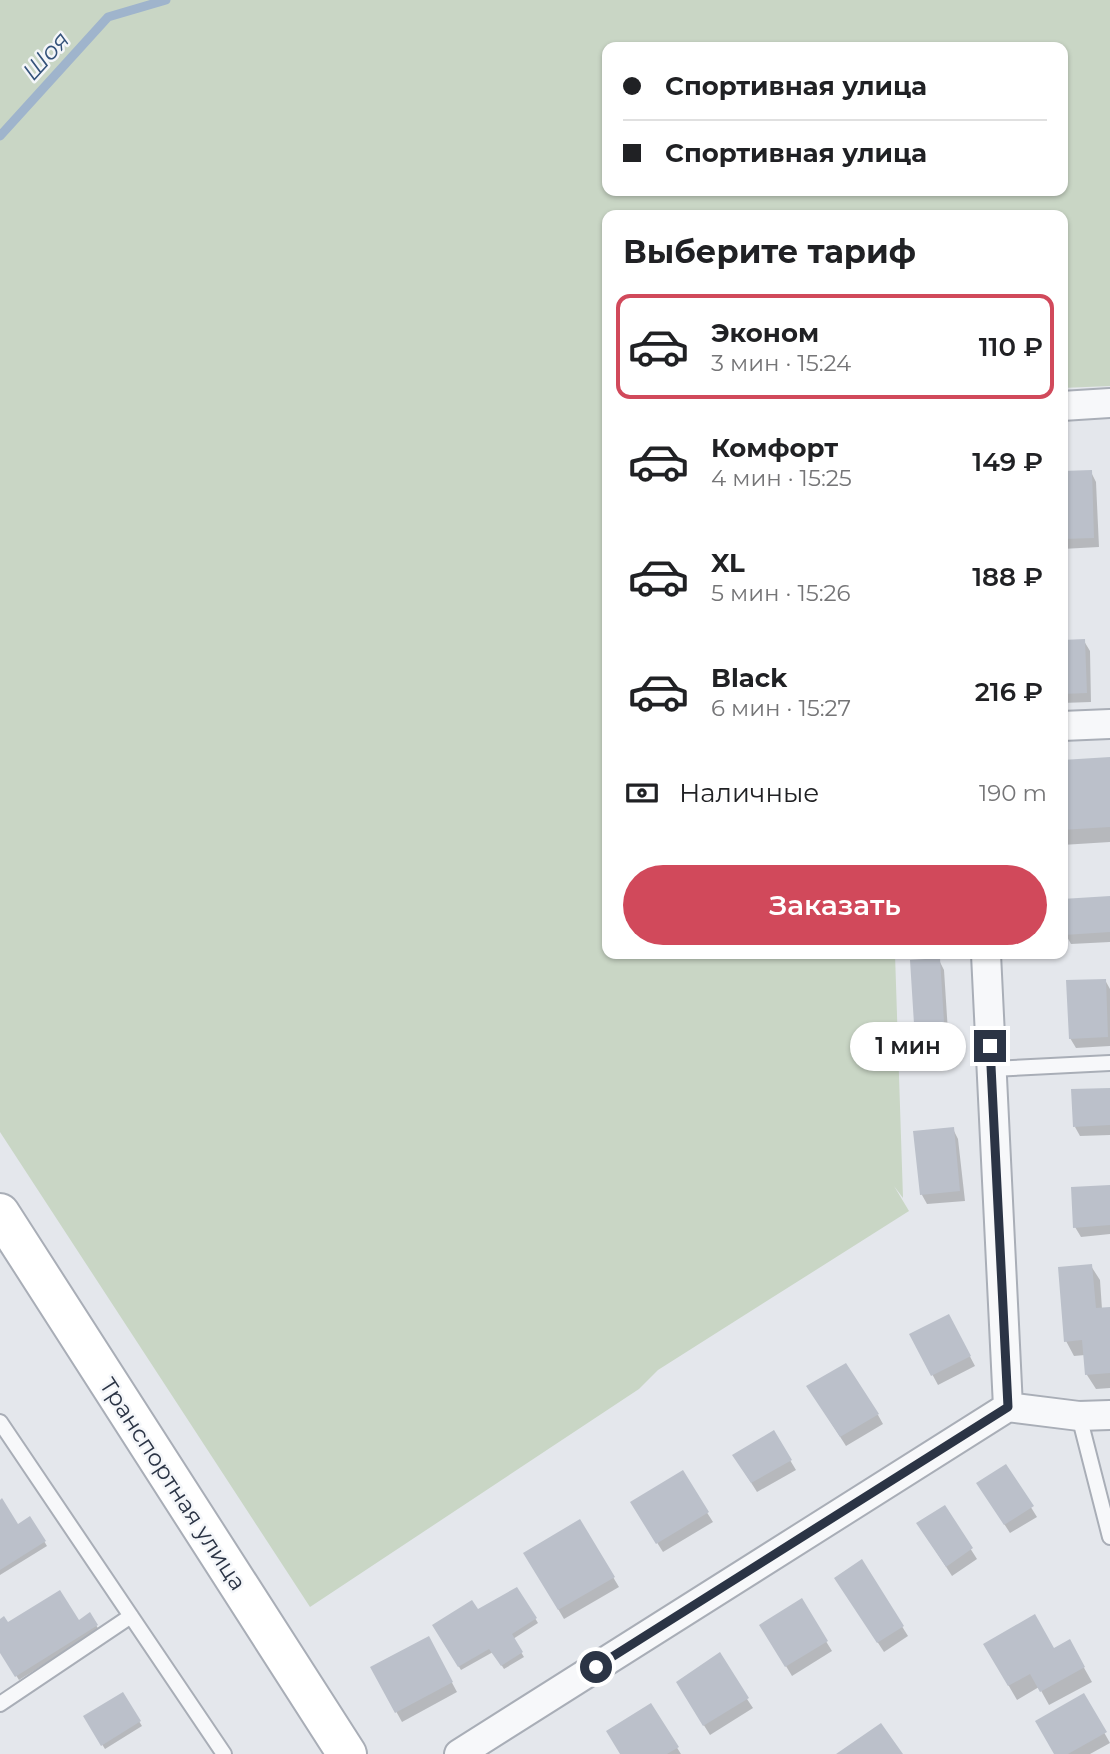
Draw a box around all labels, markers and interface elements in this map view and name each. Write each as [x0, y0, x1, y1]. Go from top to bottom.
water label: Шоя [16, 25, 75, 86]
text: Спортивная улица [665, 70, 927, 102]
text: Спортивная улица [665, 137, 927, 169]
text: Выберите тариф [623, 232, 916, 271]
icon: car [627, 315, 690, 378]
text: Эконом [711, 317, 819, 349]
text: 110 ₽ [979, 331, 1043, 363]
text: 3 мин · 15:24 [711, 349, 851, 377]
icon: car [627, 430, 690, 493]
text: Комфорт [711, 432, 838, 464]
text: 149 ₽ [972, 446, 1043, 478]
text: 4 мин · 15:25 [711, 464, 852, 492]
icon: car [627, 545, 690, 608]
text: XL [711, 547, 745, 579]
text: 188 ₽ [972, 561, 1043, 593]
text: 5 мин · 15:26 [711, 579, 851, 607]
icon: car [627, 660, 690, 723]
text: Black [711, 662, 787, 694]
text: 216 ₽ [975, 676, 1043, 708]
text: 6 мин · 15:27 [711, 694, 851, 722]
icon: cash [623, 774, 661, 812]
text: Наличные [679, 777, 819, 809]
text: 190 m [979, 779, 1047, 807]
button: Заказать [623, 865, 1047, 945]
callout: 1 мин [850, 1021, 965, 1070]
route end [974, 1030, 1006, 1062]
text: 1 мин [875, 1032, 941, 1060]
street label: Транспортная улица [94, 1372, 252, 1596]
route start [580, 1651, 612, 1683]

